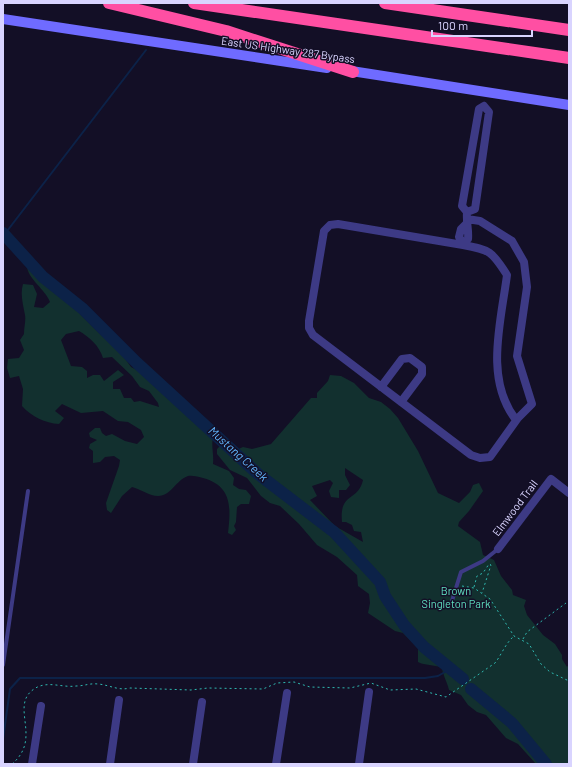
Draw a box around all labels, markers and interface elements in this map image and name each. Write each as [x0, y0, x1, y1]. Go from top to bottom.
scale bar [432, 12, 532, 38]
text: 100 m [438, 18, 468, 32]
street label: East US Highway 287 Bypass [220, 34, 356, 65]
water label: Mustang Creek [206, 423, 271, 484]
street label: Elmwood Trail [489, 477, 540, 538]
park label: Brown Singleton Park [422, 584, 491, 610]

